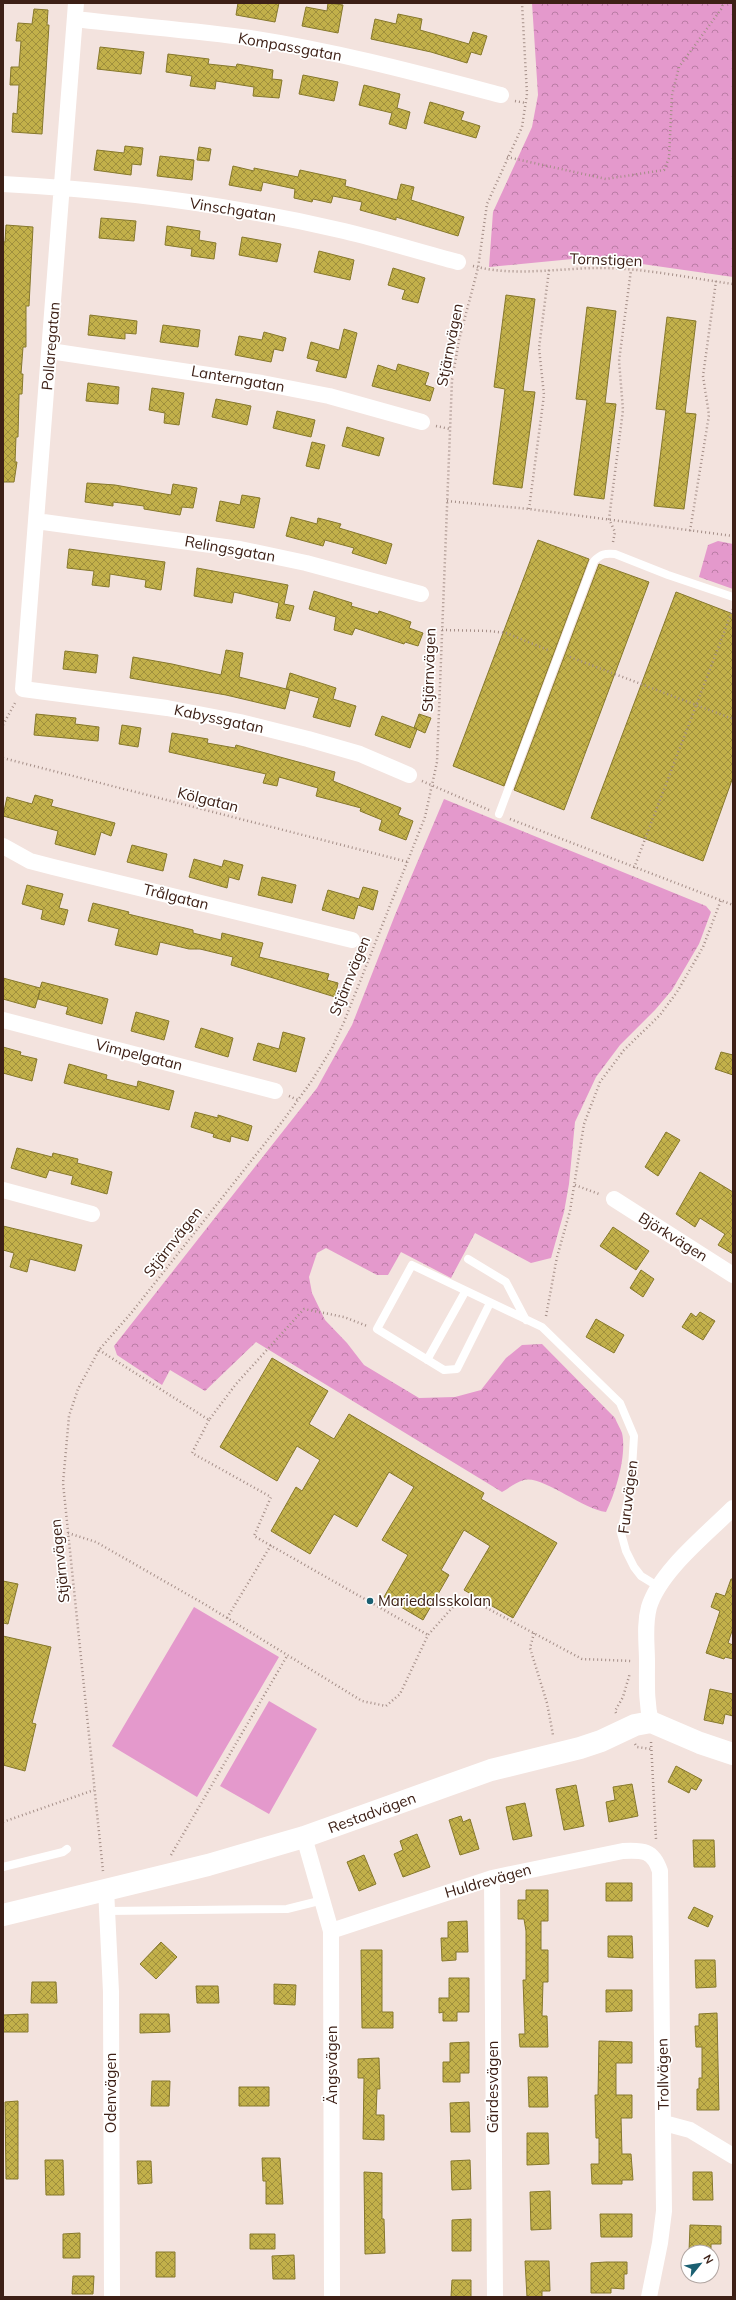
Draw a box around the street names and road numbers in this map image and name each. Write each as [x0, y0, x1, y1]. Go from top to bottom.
street label: Kompassgatan [237, 28, 343, 65]
street label: Vinschgatan [188, 193, 278, 226]
street label: Tornstigen [569, 249, 643, 270]
street label: Pollaregatan [37, 301, 64, 391]
street label: Stjärnvägen [432, 302, 467, 388]
street label: Lanterngatan [190, 361, 286, 396]
street label: Relingsgatan [183, 531, 277, 566]
street label: Stjärnvägen [418, 628, 439, 712]
street label: Kabyssgatan [173, 700, 266, 737]
street label: Kölgatan [175, 783, 241, 816]
street label: Trålgatan [141, 879, 211, 914]
street label: Stjärnvägen [325, 933, 374, 1018]
street label: Vimpelgatan [94, 1035, 185, 1075]
street label: Stjärnvägen [139, 1203, 206, 1281]
street label: Björkvägen [635, 1208, 711, 1265]
street label: Furuvägen [614, 1459, 641, 1535]
street label: Stjärnvägen [46, 1518, 73, 1604]
street label: Restadvägen [325, 1788, 418, 1837]
street label: Huldrevägen [442, 1859, 533, 1902]
street label: Ängsvägen [322, 2025, 341, 2105]
street label: Trollvägen [652, 2038, 673, 2110]
street label: Gärdesvägen [483, 2041, 502, 2133]
street label: Odenvägen [101, 2053, 120, 2133]

